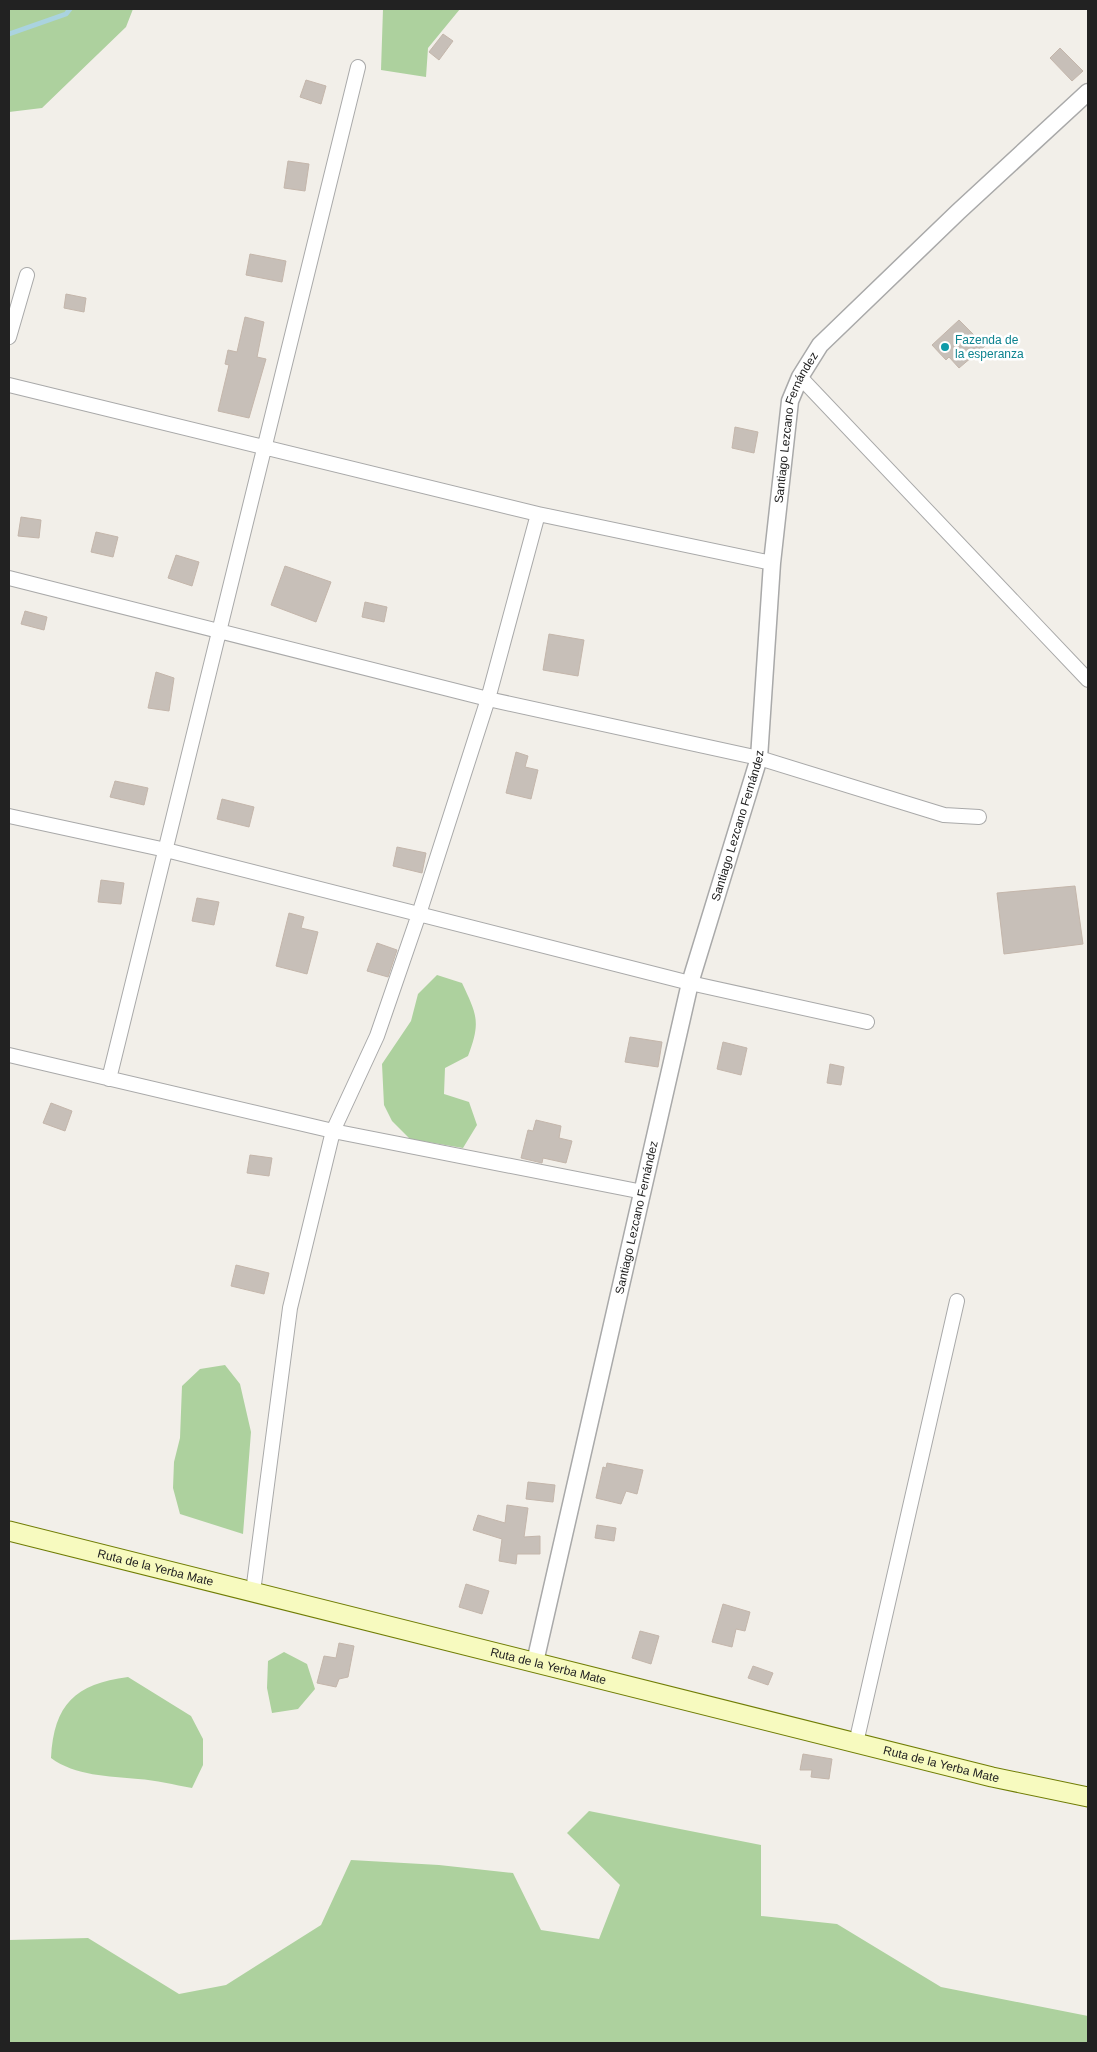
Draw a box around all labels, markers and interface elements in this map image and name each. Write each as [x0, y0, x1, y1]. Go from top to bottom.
place label: Fazenda de la esperanza [955, 333, 1024, 361]
marker: Fazenda de la esperanza [939, 341, 951, 353]
street label: Santiago Lezcano Fernández [772, 349, 821, 504]
street label: Santiago Lezcano Fernández [709, 750, 766, 903]
street label: Santiago Lezcano Fernández [612, 1139, 661, 1296]
street label: Ruta de la Yerba Mate [96, 1546, 215, 1589]
street label: Ruta de la Yerba Mate [489, 1645, 608, 1687]
street label: Ruta de la Yerba Mate [882, 1743, 1001, 1785]

